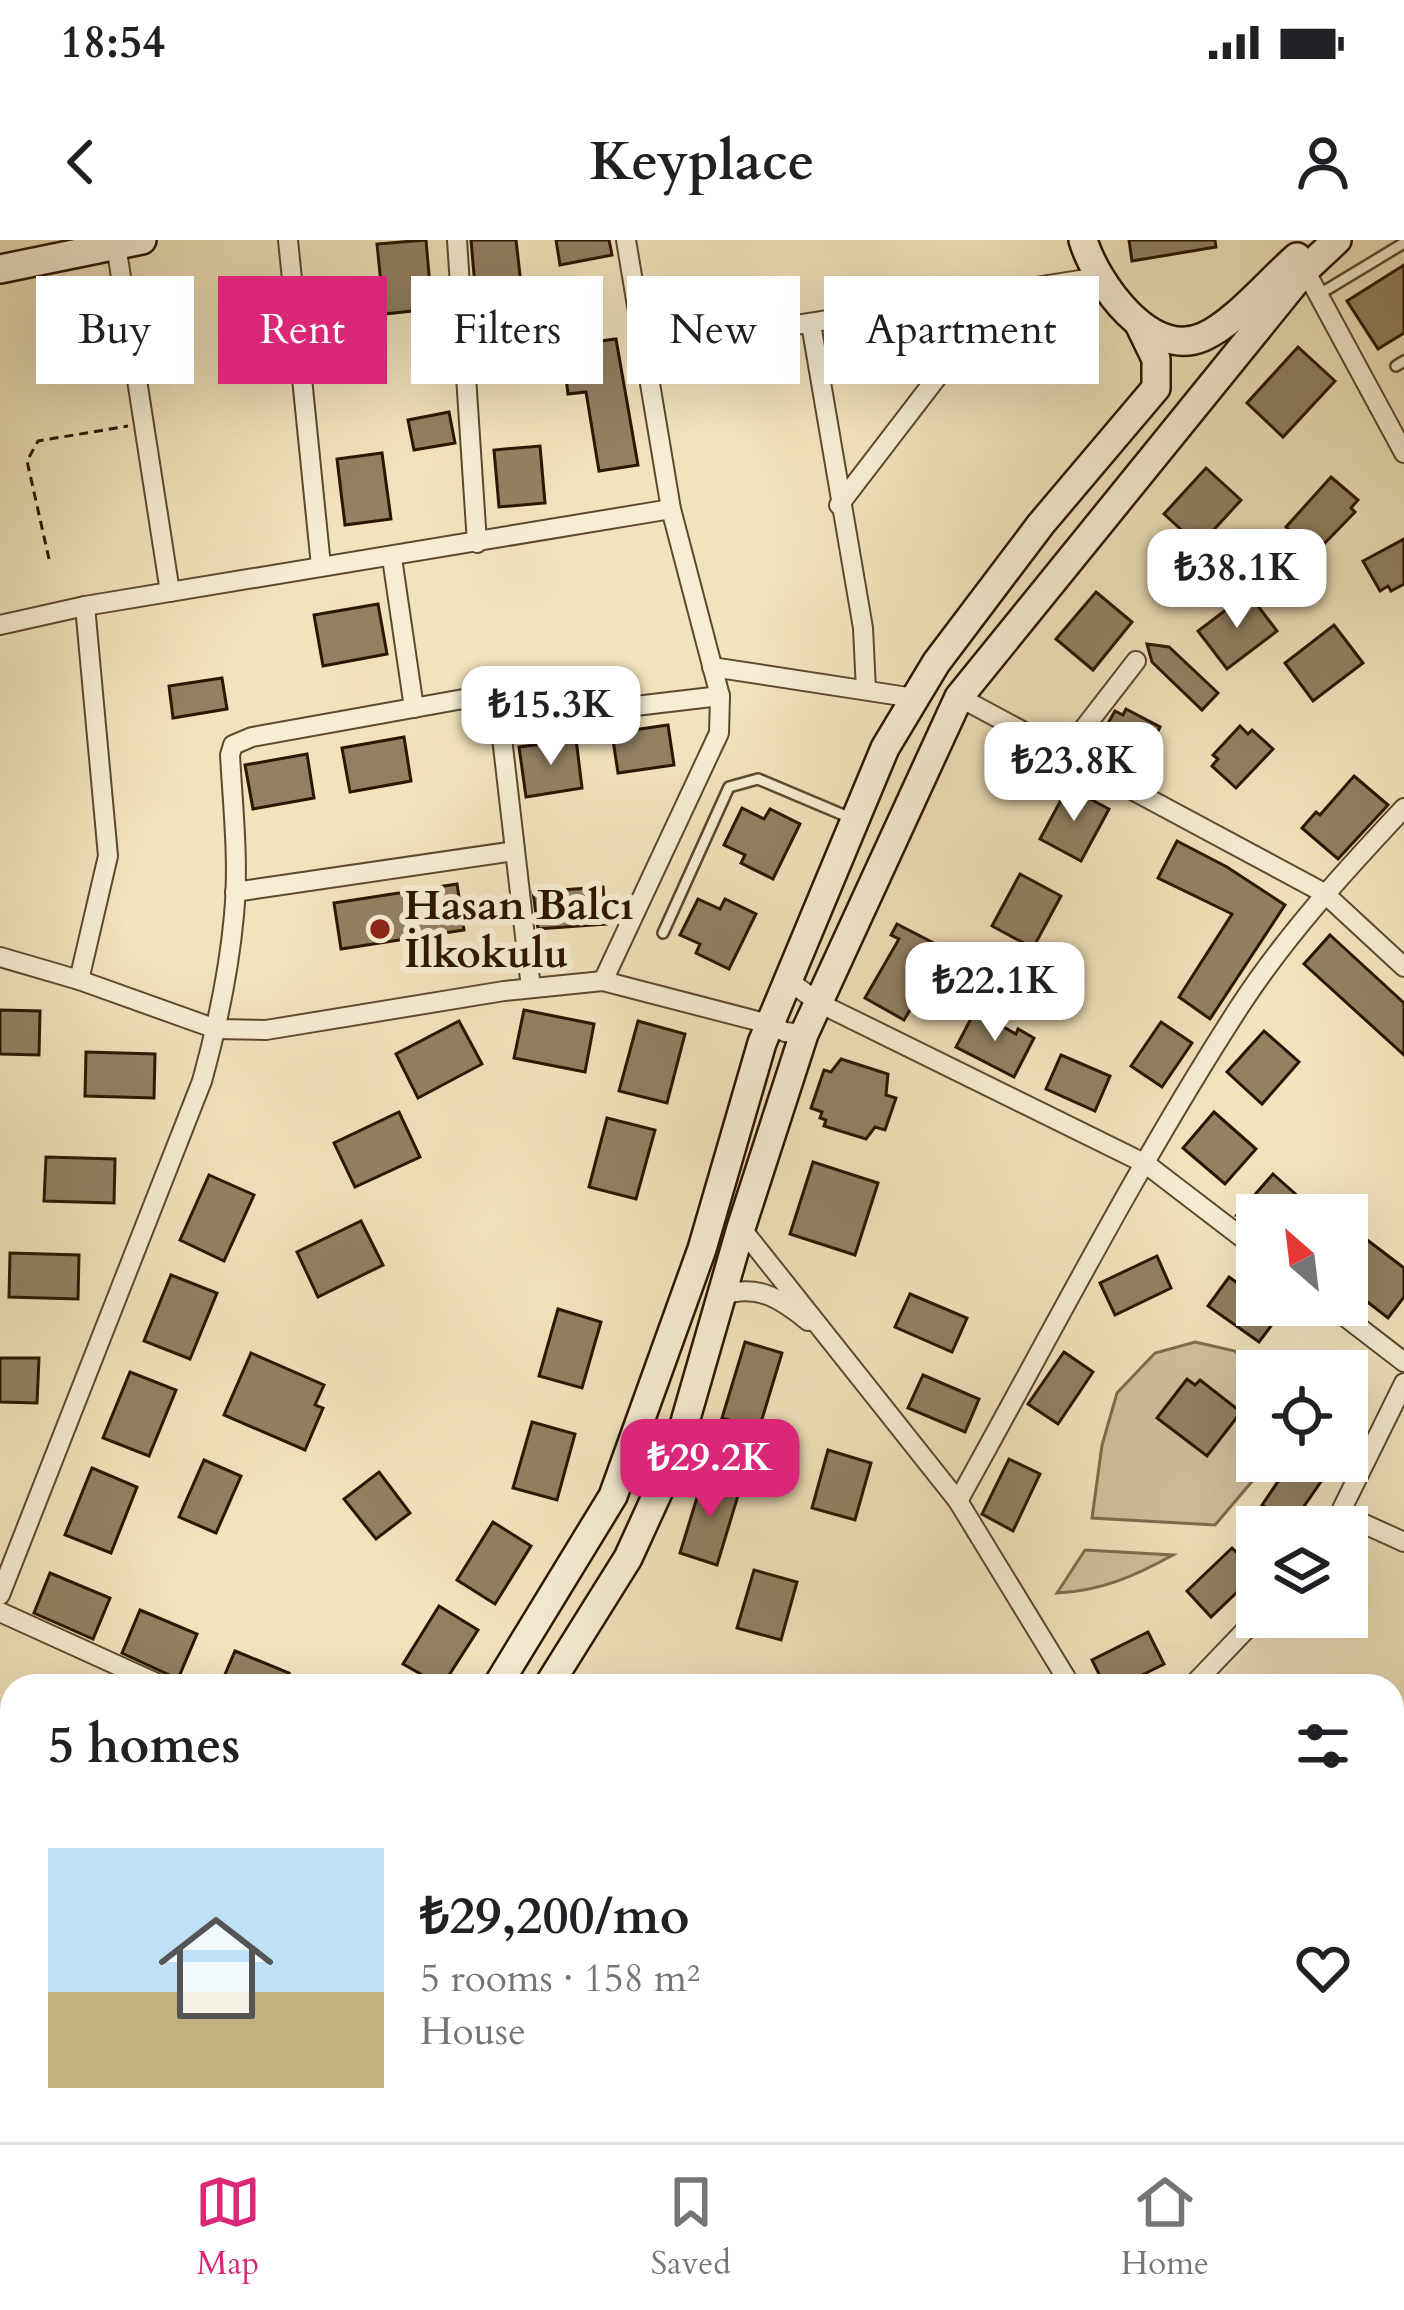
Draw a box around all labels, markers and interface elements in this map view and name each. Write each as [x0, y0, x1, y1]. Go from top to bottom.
text: 18:54 [60, 12, 165, 73]
text: Keyplace [590, 126, 814, 199]
icon: back [48, 129, 114, 195]
icon: person [1290, 129, 1356, 195]
chip: Buy [36, 276, 194, 384]
chip: Rent [218, 276, 387, 384]
chip: Filters [411, 276, 603, 384]
chip: New [627, 276, 800, 384]
chip: Apartment [824, 276, 1099, 384]
pin: ₺38.1K [1139, 529, 1335, 631]
text: ₺38.1K [1174, 541, 1300, 594]
pin: ₺15.3K [453, 666, 649, 768]
text: ₺15.3K [488, 678, 614, 731]
pin: ₺23.8K [976, 722, 1172, 824]
text: ₺23.8K [1011, 734, 1137, 787]
place label: Hasan Balcı İlkokulu [404, 877, 634, 982]
marker: Hasan Balcı İlkokulu [367, 916, 393, 942]
pin: ₺22.1K [897, 942, 1093, 1044]
text: ₺22.1K [932, 954, 1058, 1007]
north arrow [1236, 1194, 1368, 1326]
map controls [1236, 1194, 1368, 1638]
button: locate [1236, 1350, 1368, 1482]
pin: ₺29.2K [612, 1419, 808, 1521]
text: ₺29.2K [647, 1431, 773, 1484]
button: layers [1236, 1506, 1368, 1638]
text: 5 homes [48, 1711, 240, 1781]
icon: filters [1290, 1713, 1356, 1779]
text: ₺29,200/mo [420, 1882, 689, 1952]
icon: home [144, 1896, 288, 2040]
icon: heart [1290, 1935, 1356, 2001]
text: 5 rooms · 158 m² [420, 1952, 700, 2005]
text: House [420, 2005, 526, 2058]
tab: Map [195, 2169, 261, 2286]
tab: Saved [651, 2169, 731, 2286]
tab: Home [1121, 2169, 1209, 2286]

